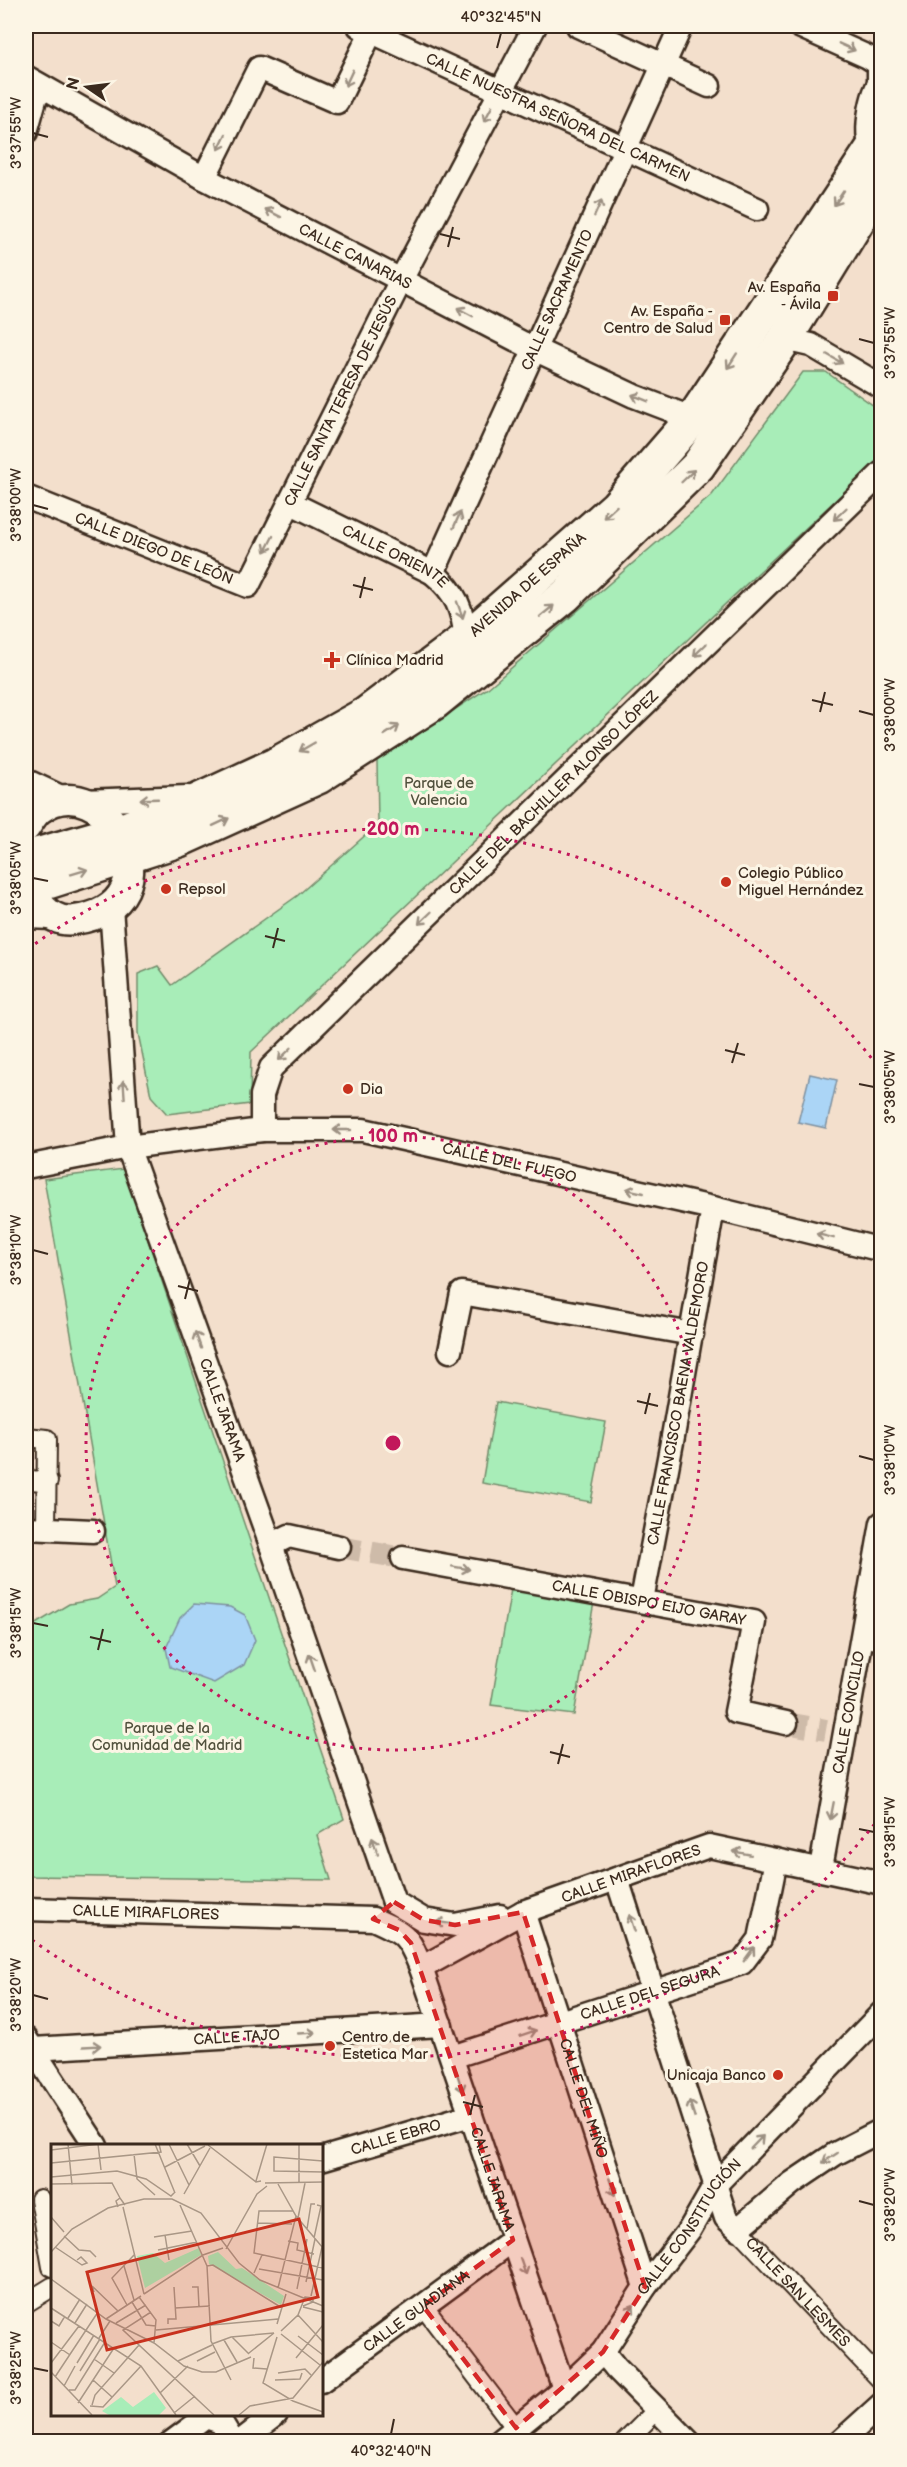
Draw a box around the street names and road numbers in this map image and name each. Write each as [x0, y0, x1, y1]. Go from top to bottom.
street label: CALLE NUESTRA SEÑORA DEL CARMEN [423, 49, 693, 187]
street label: CALLE CANARIAS [295, 220, 415, 294]
street label: CALLE SACRAMENTO [517, 226, 598, 373]
street label: CALLE SANTA TERESA DE JESÚS [280, 293, 402, 510]
street label: CALLE DIEGO DE LEÓN [72, 508, 236, 589]
street label: CALLE ORIENTE [339, 521, 452, 592]
street label: AVENIDA DE ESPAÑA [466, 528, 591, 641]
street label: CALLE DEL BACHILLER ALONSO LÓPEZ [445, 686, 663, 899]
street label: CALLE DEL FUEGO [440, 1139, 578, 1187]
street label: CALLE FRANCISCO BAENA VALDEMORO [644, 1260, 713, 1547]
street label: CALLE JARAMA [195, 1356, 250, 1465]
street label: CALLE OBISPO EIJO GARAY [550, 1576, 748, 1630]
street label: CALLE CONCILIO [829, 1650, 869, 1775]
street label: CALLE MIRAFLORES [559, 1841, 704, 1908]
street label: CALLE MIRAFLORES [72, 1901, 220, 1925]
street label: CALLE DEL SEGURA [578, 1962, 723, 2025]
street label: CALLE TAJO [193, 2025, 280, 2050]
street label: CALLE DEL MIÑO [555, 2036, 612, 2161]
street label: CALLE EBRO [349, 2115, 443, 2160]
street label: CALLE JARAMA [466, 2125, 519, 2235]
street label: CALLE CONSTITUCIÓN [633, 2155, 746, 2299]
street label: CALLE SAN LESMES [741, 2234, 854, 2351]
street label: CALLE GUADIANA [359, 2266, 474, 2357]

